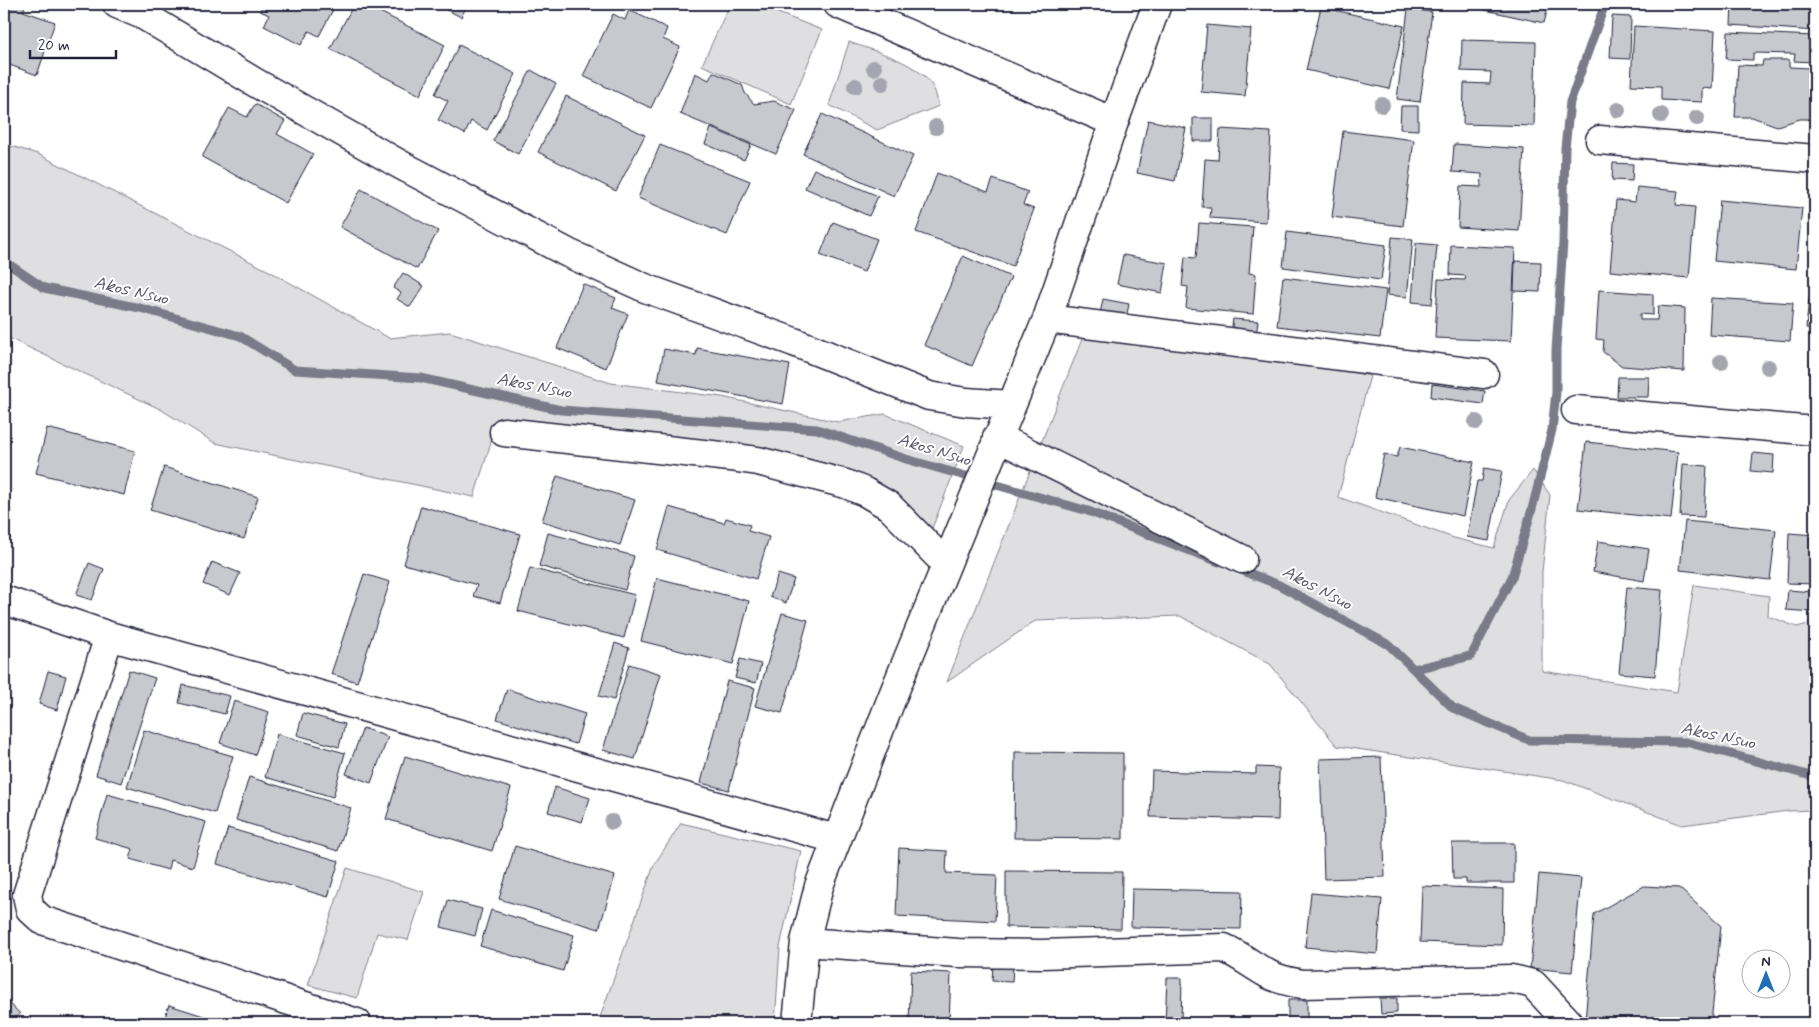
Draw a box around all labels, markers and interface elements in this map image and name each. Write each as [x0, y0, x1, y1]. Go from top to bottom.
scale bar [30, 28, 116, 60]
text: 20 m [38, 36, 70, 56]
water label: Akos Nsuo [91, 271, 171, 311]
water label: Akos Nsuo [495, 367, 574, 405]
water label: Akos Nsuo [894, 427, 974, 473]
water label: Akos Nsuo [1278, 560, 1357, 617]
water label: Akos Nsuo [1679, 716, 1758, 756]
north arrow [1742, 950, 1792, 1000]
text: N [1761, 953, 1771, 971]

